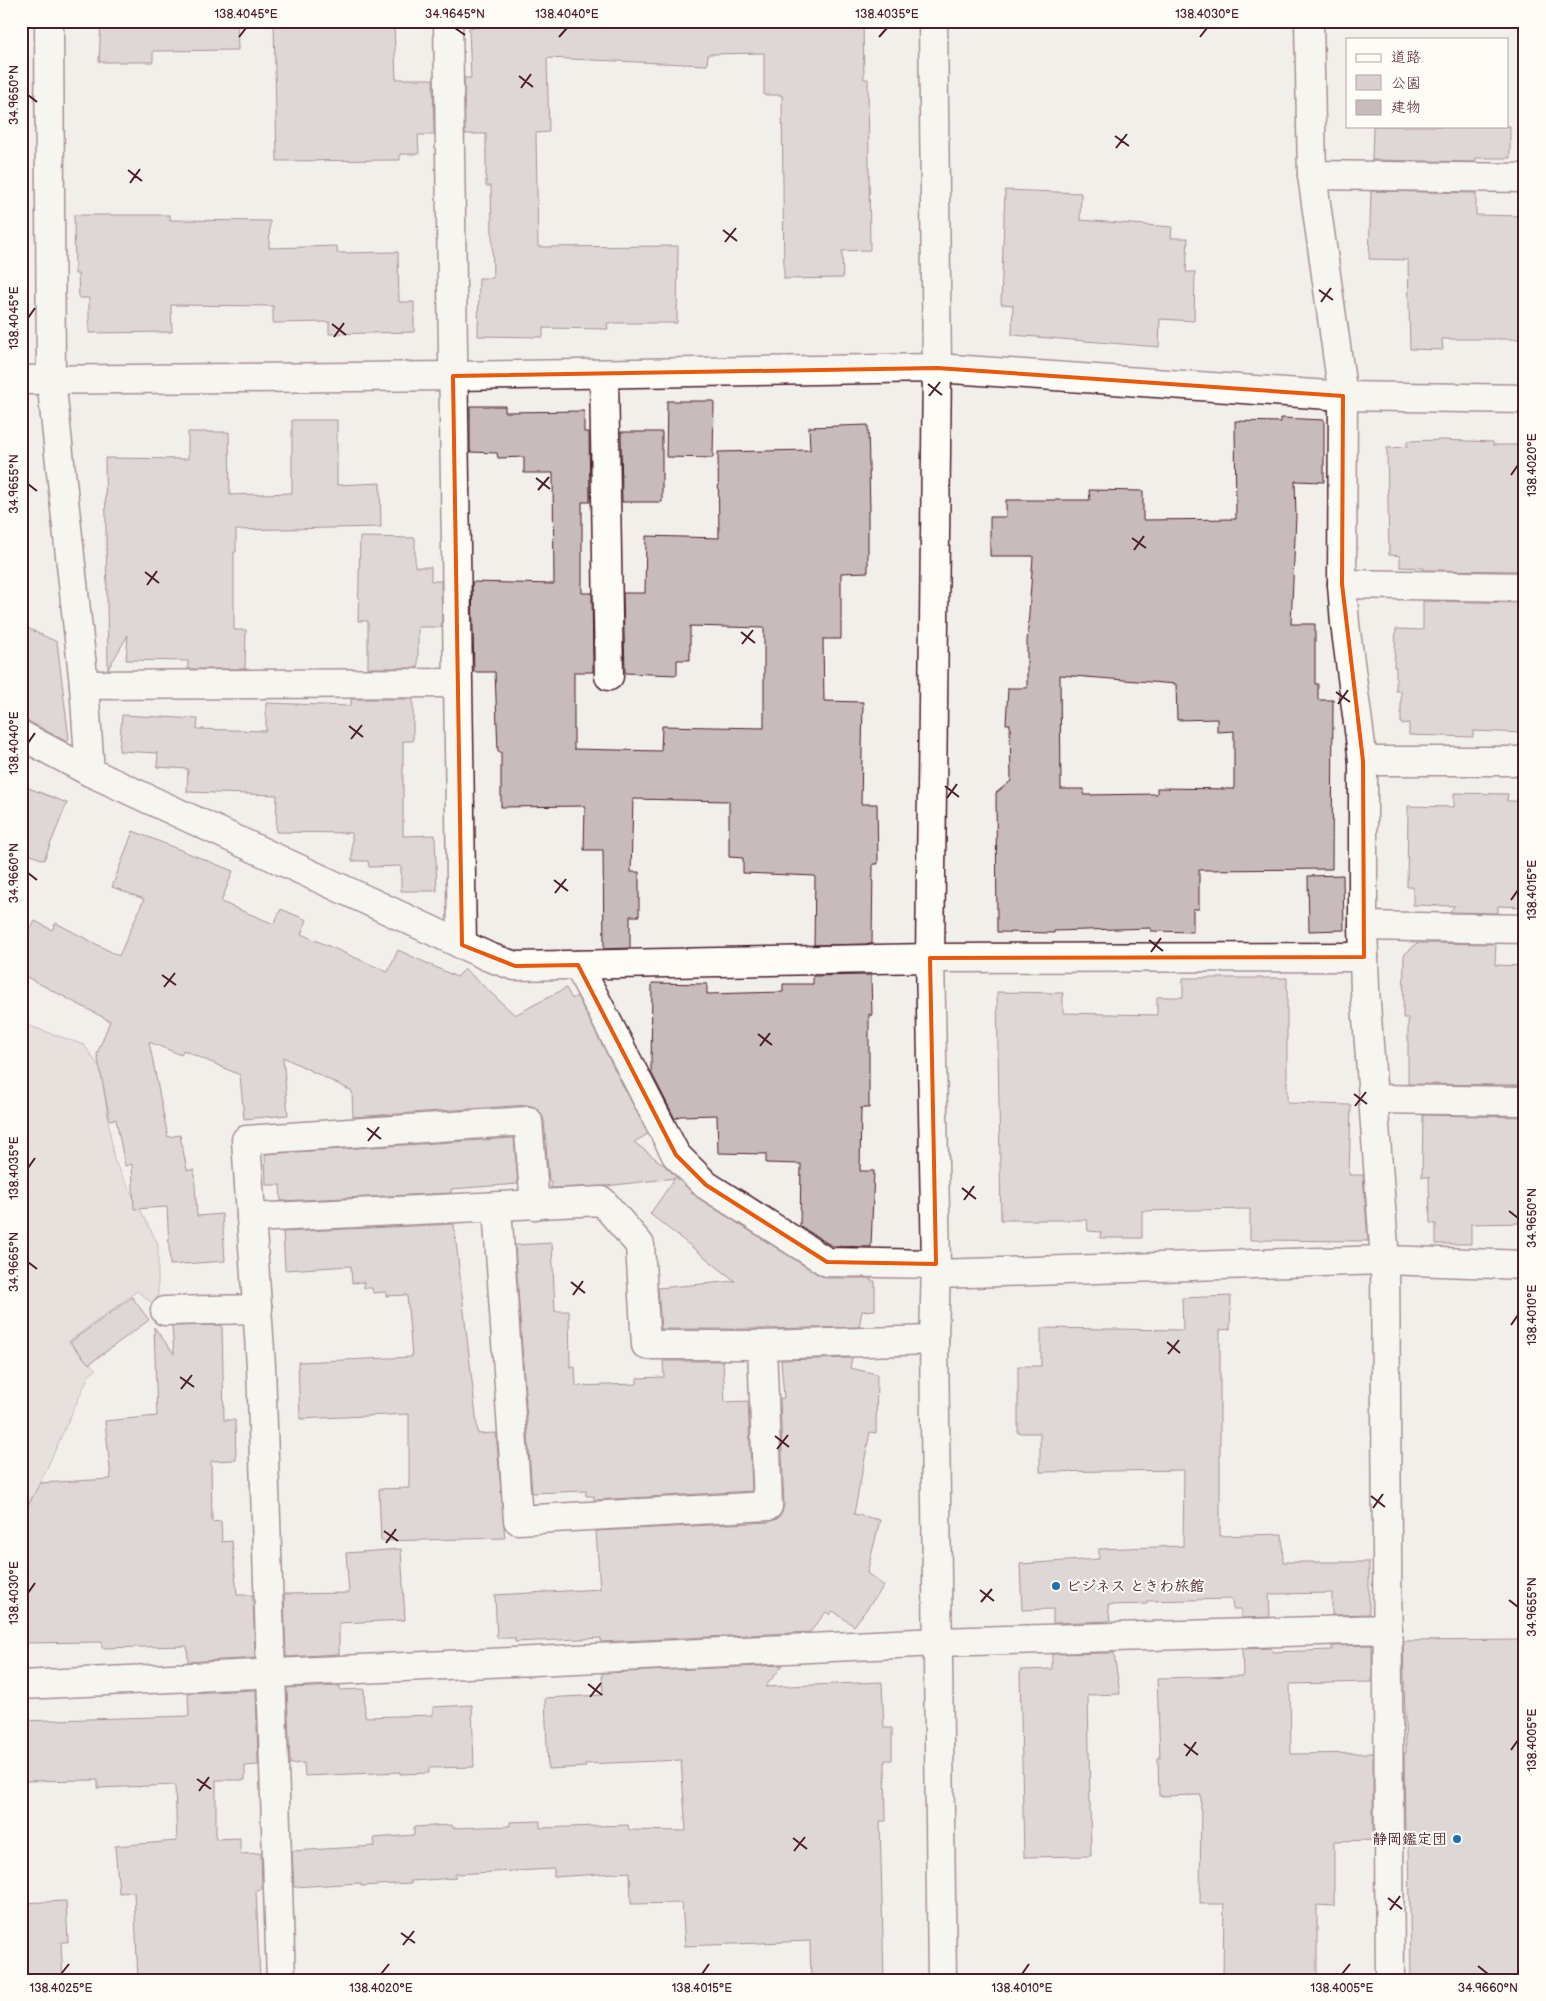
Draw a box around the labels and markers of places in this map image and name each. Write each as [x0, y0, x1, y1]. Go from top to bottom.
place label: ビジネス ときわ旅館 [1066, 1577, 1204, 1596]
marker: ビジネス ときわ旅館 [1050, 1580, 1062, 1592]
place label: 静岡鑑定団 [1372, 1830, 1447, 1849]
marker: 静岡鑑定団 [1451, 1833, 1463, 1845]

